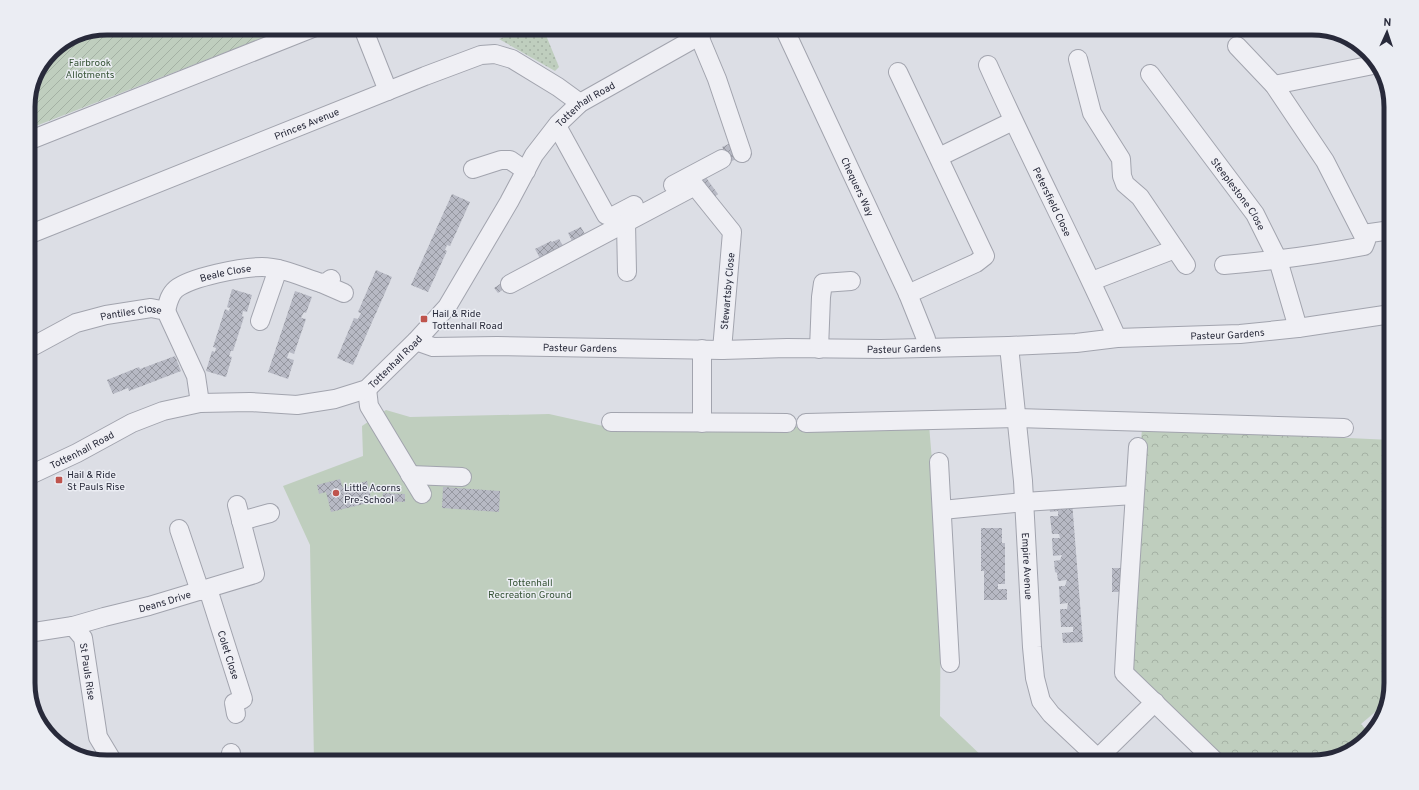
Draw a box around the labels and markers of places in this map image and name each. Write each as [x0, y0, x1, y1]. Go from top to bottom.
place label: Hail & Ride Tottenhall Road [432, 308, 503, 333]
marker: Hail & Ride Tottenhall Road [419, 314, 429, 324]
place label: Hail & Ride St Pauls Rise [67, 469, 125, 494]
marker: Hail & Ride St Pauls Rise [54, 475, 64, 485]
place label: Little Acorns Pre-School [344, 482, 401, 507]
marker: Little Acorns Pre-School [331, 488, 341, 498]

